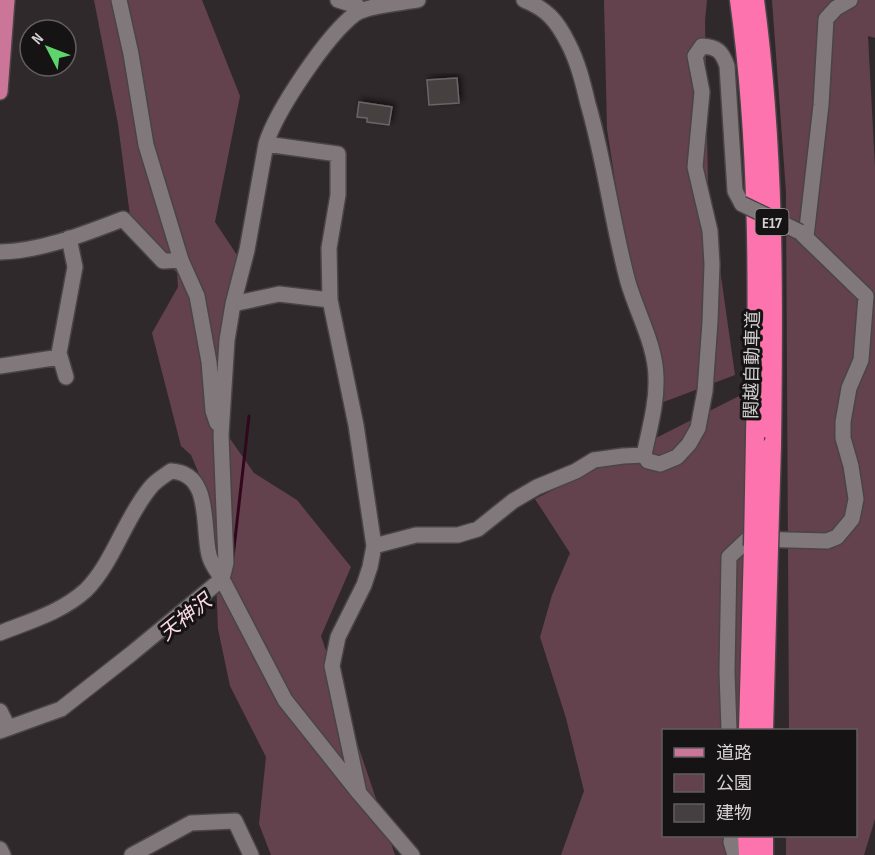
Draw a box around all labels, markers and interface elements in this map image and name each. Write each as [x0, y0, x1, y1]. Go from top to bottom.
north arrow [18, 18, 78, 78]
text: N [28, 29, 48, 48]
road number: E17 [756, 209, 788, 235]
street label: 関越自動車道 [741, 311, 764, 419]
water label: 天神沢 [155, 588, 219, 646]
legend [662, 729, 857, 837]
text: 道路 [716, 743, 752, 764]
text: 公園 [716, 773, 752, 794]
text: 建物 [716, 803, 752, 824]

